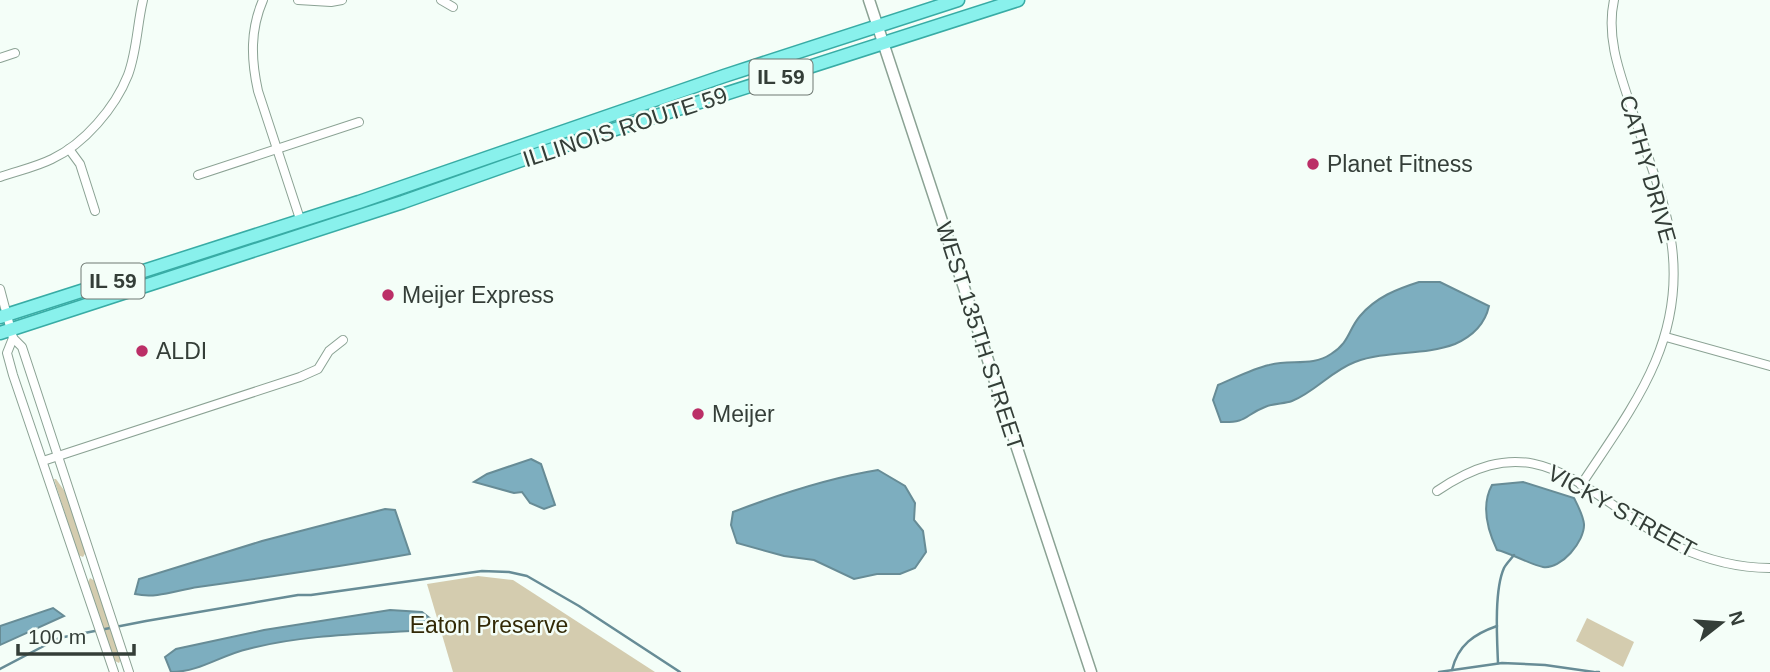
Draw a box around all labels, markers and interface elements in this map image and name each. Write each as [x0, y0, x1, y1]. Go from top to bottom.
road number: IL 59 [750, 60, 812, 94]
street label: ILLINOIS ROUTE 59 [519, 82, 731, 172]
street label: CATHY DRIVE [1614, 92, 1682, 246]
place label: Planet Fitness [1327, 151, 1473, 177]
marker: Planet Fitness [1305, 156, 1321, 172]
street label: WEST 135TH STREET [931, 219, 1029, 453]
road number: IL 59 [82, 264, 144, 298]
place label: Meijer Express [402, 282, 554, 308]
marker: Meijer Express [380, 287, 396, 303]
place label: ALDI [156, 338, 207, 364]
marker: ALDI [134, 343, 150, 359]
place label: Meijer [712, 401, 775, 427]
marker: Meijer [690, 406, 706, 422]
street label: VICKY STREET [1543, 459, 1701, 563]
north arrow [1686, 588, 1756, 658]
text: N [1725, 609, 1749, 628]
scale bar [18, 612, 133, 656]
park label: Eaton Preserve [410, 612, 568, 638]
text: 100 m [28, 625, 86, 648]

